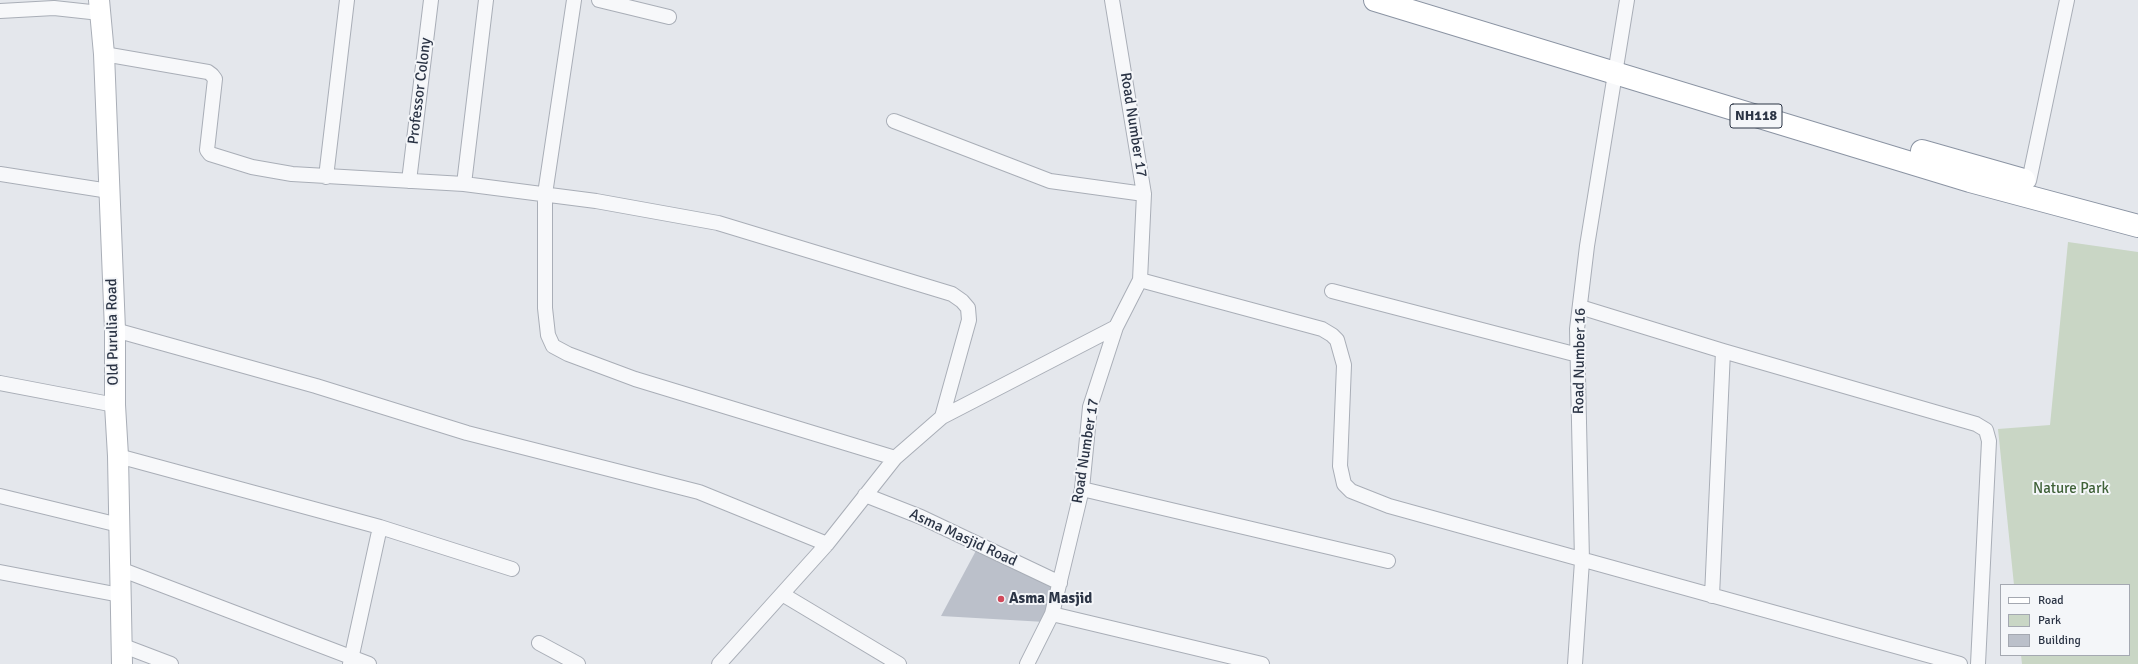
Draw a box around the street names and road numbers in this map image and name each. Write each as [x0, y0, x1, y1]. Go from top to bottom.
street label: Professor Colony [405, 37, 435, 145]
street label: Road Number 17 [1116, 71, 1150, 179]
road number: NH118 [1730, 104, 1782, 128]
street label: Old Purulia Road [103, 278, 123, 386]
street label: Road Number 16 [1570, 308, 1590, 414]
street label: Road Number 17 [1069, 397, 1103, 505]
street label: Asma Masjid Road [906, 505, 1020, 571]

